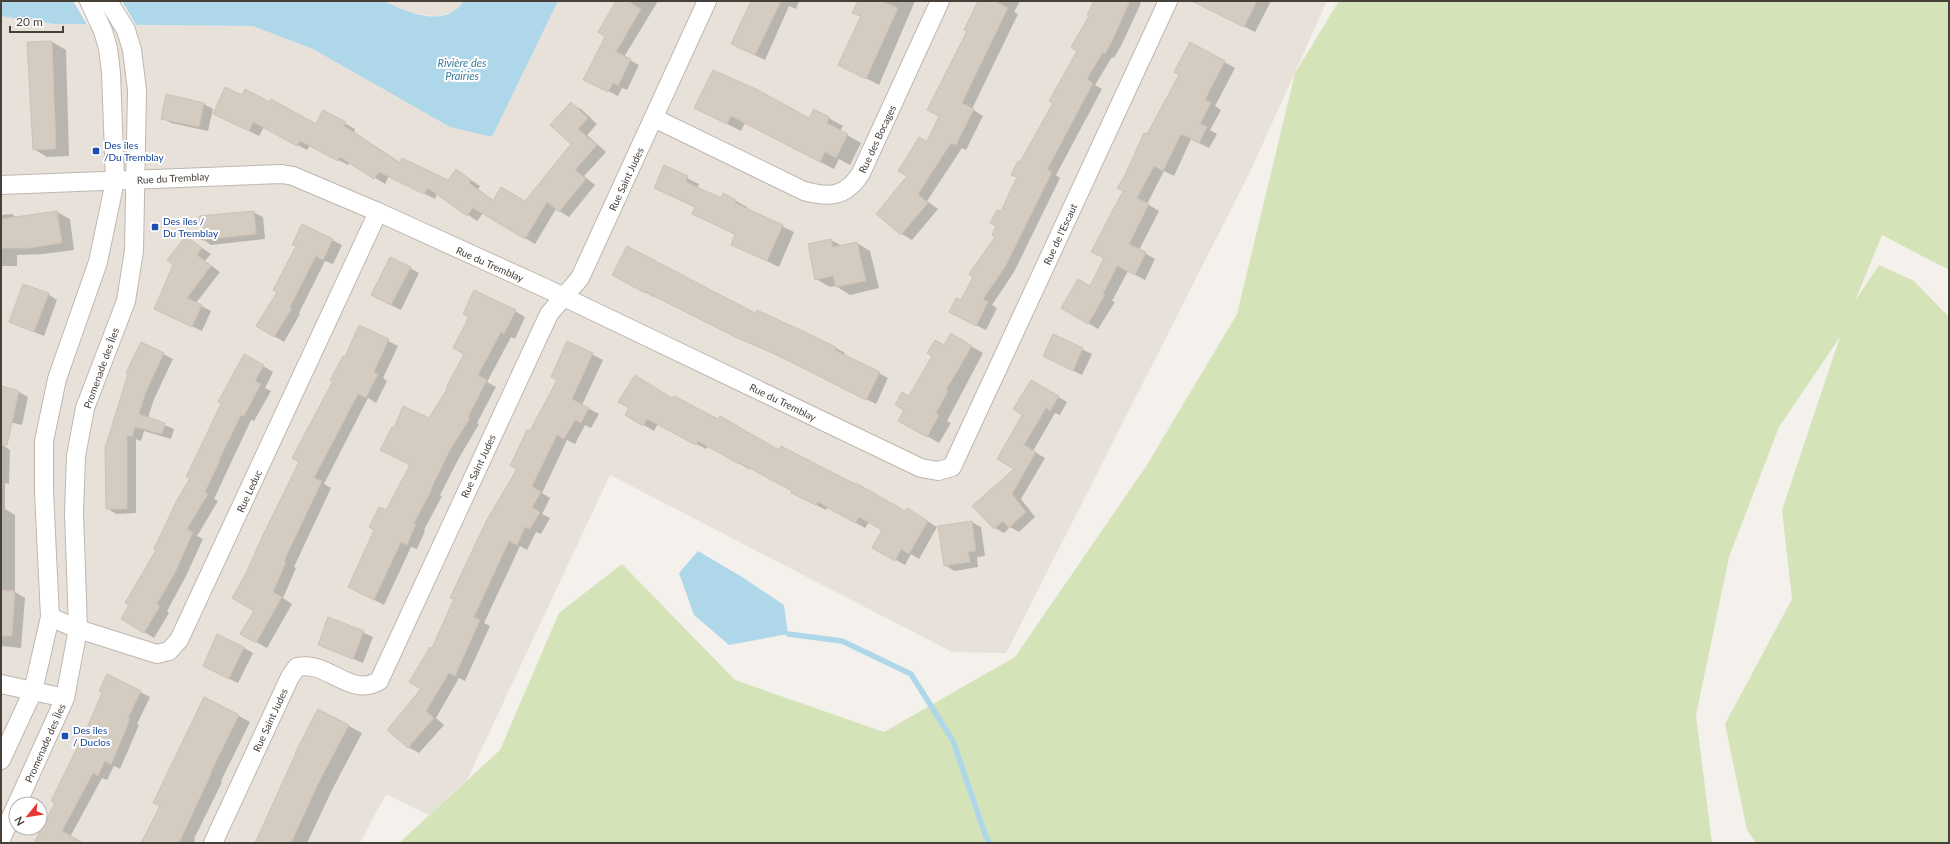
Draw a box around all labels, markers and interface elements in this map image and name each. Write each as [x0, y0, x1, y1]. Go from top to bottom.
scale bar [10, 8, 63, 34]
text: 20 m [16, 14, 43, 29]
water label: Rivière des Prairies [438, 56, 487, 82]
street label: Rue des Bocages [856, 103, 898, 175]
place label: Des îles /Du Tremblay [104, 139, 164, 163]
street label: Rue Saint Judes [606, 145, 646, 213]
marker: Des îles /Du Tremblay [91, 146, 101, 156]
street label: Rue du Tremblay [136, 170, 210, 186]
street label: Rue de l'Escaut [1041, 201, 1080, 267]
place label: Des îles / Du Tremblay [163, 215, 219, 239]
marker: Des îles / Du Tremblay [150, 222, 160, 232]
street label: Rue du Tremblay [454, 244, 526, 285]
street label: Promenade des Îles [81, 326, 121, 410]
street label: Rue du Tremblay [748, 381, 819, 424]
street label: Rue Saint Judes [458, 432, 498, 500]
street label: Rue Leduc [234, 468, 264, 514]
street label: Rue Saint Judes [250, 686, 290, 754]
street label: Promenade des Îles [22, 702, 68, 784]
place label: Des îles / Duclos [73, 724, 110, 748]
marker: Des îles / Duclos [60, 731, 70, 741]
north arrow [8, 796, 48, 836]
text: N [11, 814, 27, 828]

